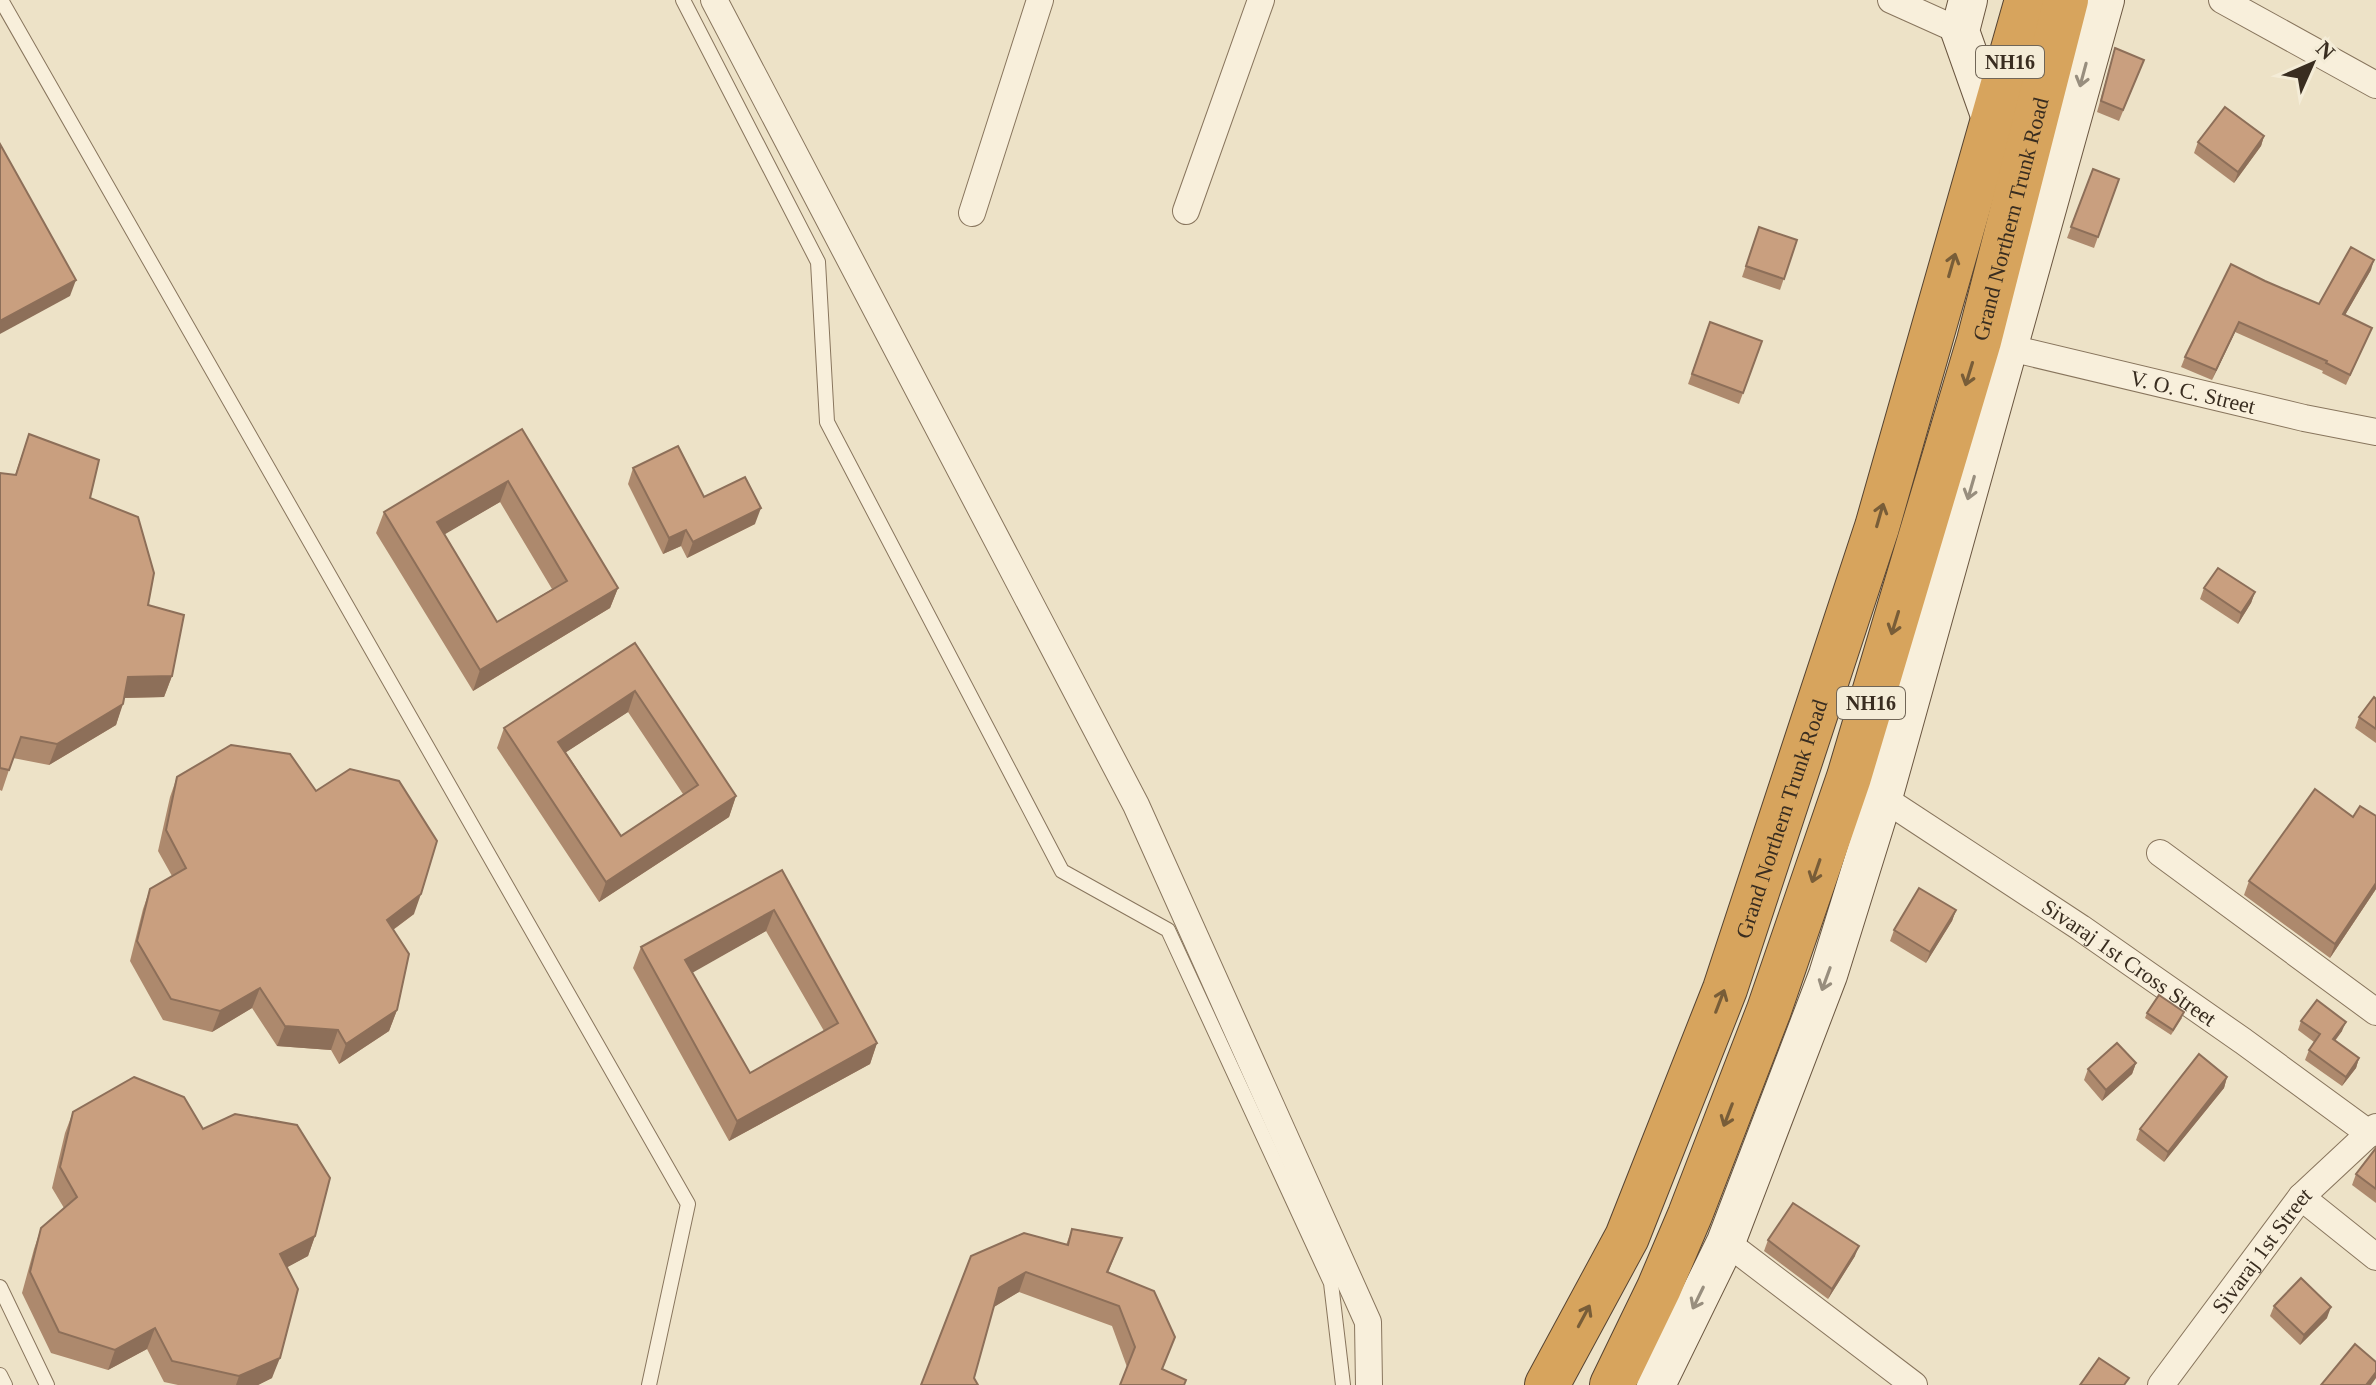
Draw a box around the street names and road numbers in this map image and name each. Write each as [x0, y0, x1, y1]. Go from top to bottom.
road number: NH16 [1976, 46, 2044, 78]
street label: Grand Northern Trunk Road [1967, 95, 2053, 343]
street label: V. O. C. Street [2128, 365, 2258, 419]
road number: NH16 [1837, 687, 1905, 719]
street label: Grand Northern Trunk Road [1730, 696, 1832, 942]
street label: Sivaraj 1st Cross Street [2037, 893, 2221, 1031]
street label: Sivaraj 1st Street [2206, 1182, 2316, 1318]

